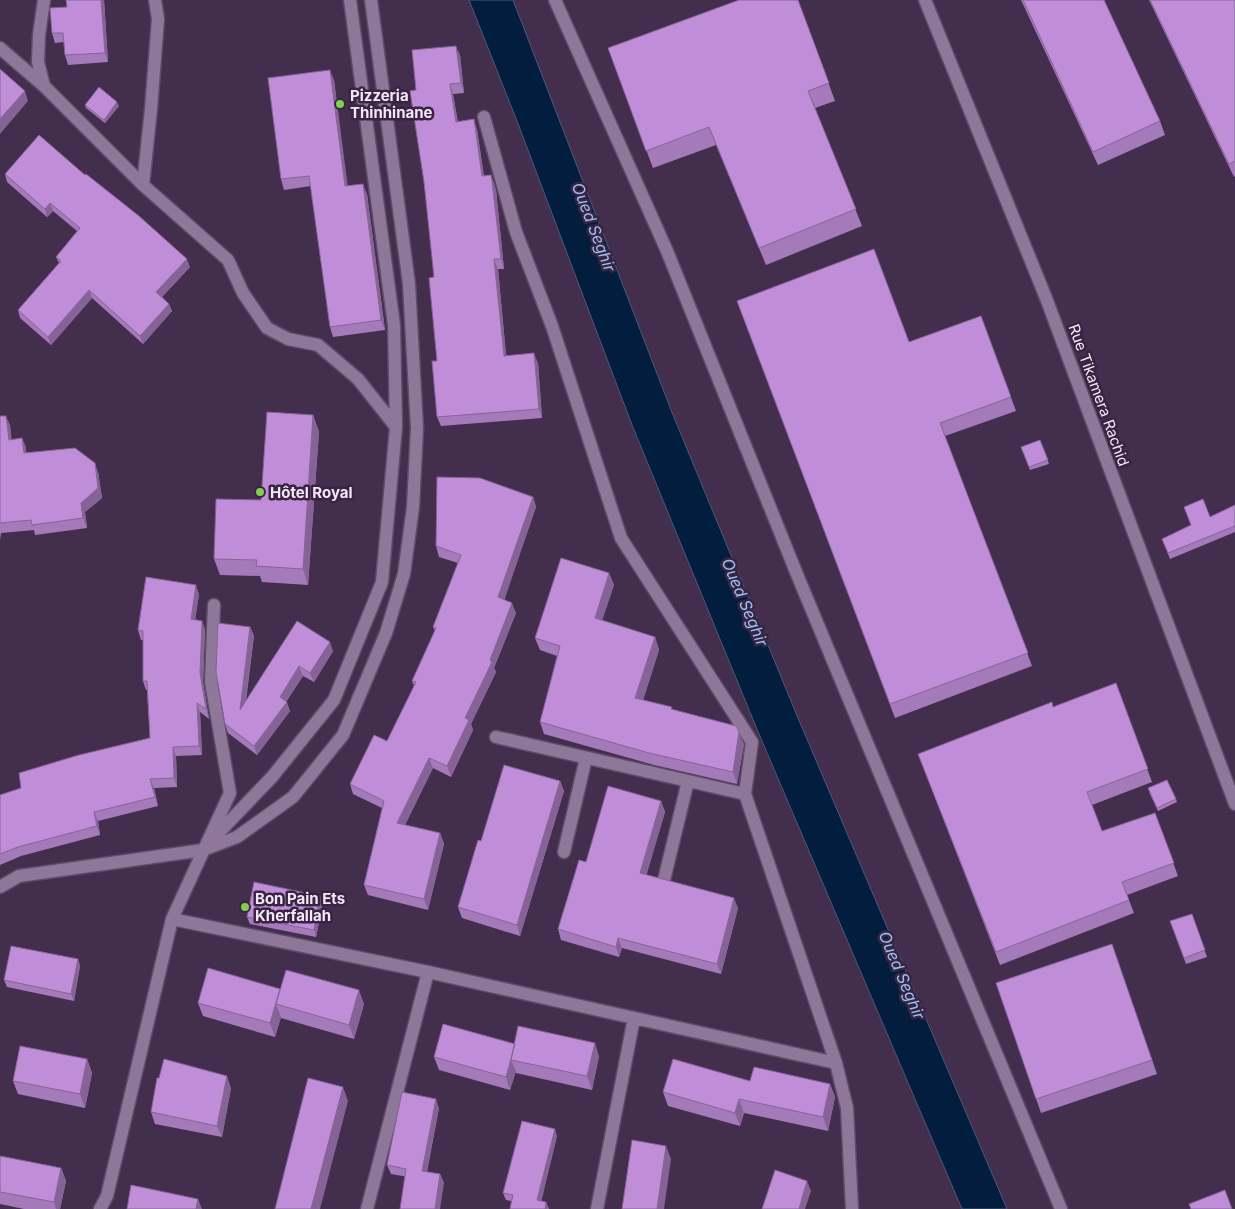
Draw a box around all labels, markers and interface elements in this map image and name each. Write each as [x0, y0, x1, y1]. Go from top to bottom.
place label: Pizzeria Thinhinane [350, 86, 433, 122]
marker: Pizzeria Thinhinane [334, 98, 346, 110]
water label: Oued Seghir [568, 180, 621, 275]
street label: Rue Tikamera Rachid [1064, 321, 1134, 469]
place label: Hôtel Royal [270, 483, 353, 502]
marker: Hôtel Royal [254, 486, 266, 498]
water label: Oued Seghir [717, 555, 773, 650]
place label: Bon Pain Ets Kherfallah [255, 889, 345, 925]
marker: Bon Pain Ets Kherfallah [239, 901, 251, 913]
water label: Oued Seghir [874, 928, 930, 1023]

